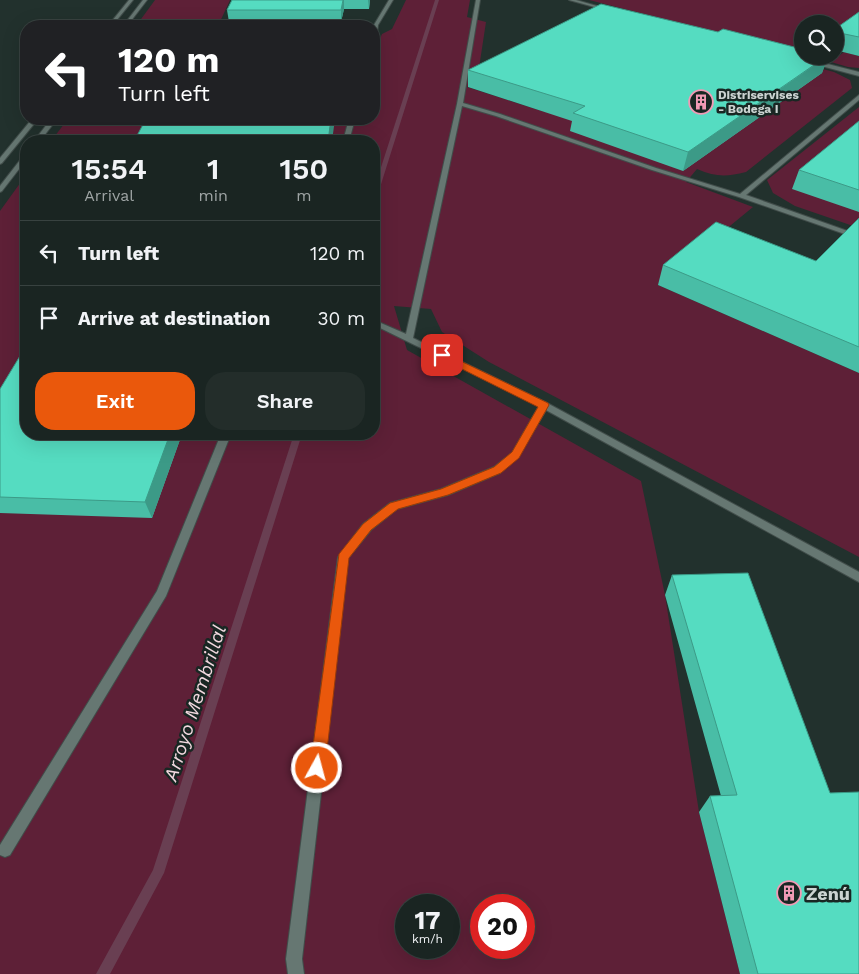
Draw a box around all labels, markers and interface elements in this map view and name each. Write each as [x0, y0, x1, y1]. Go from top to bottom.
map controls [794, 15, 844, 65]
button: search [794, 15, 844, 65]
text: 120 m [118, 39, 219, 81]
icon: left [35, 40, 100, 105]
text: Turn left [118, 81, 210, 106]
place label: Distriservises - Bodega I [718, 88, 799, 116]
building icon: Distriservises - Bodega I [688, 89, 714, 115]
text: 15:54 [72, 151, 147, 186]
text: 1 [207, 151, 219, 186]
text: 150 [279, 151, 328, 186]
text: Arrival [84, 186, 134, 205]
text: min [198, 186, 228, 205]
text: m [296, 186, 312, 205]
icon: left [35, 239, 63, 267]
text: Turn left [78, 242, 159, 265]
text: 120 m [310, 242, 365, 265]
icon: arrive [35, 304, 63, 332]
text: Arrive at destination [78, 307, 270, 330]
text: 30 m [318, 307, 365, 330]
pin [421, 334, 463, 376]
icon: arrive [428, 341, 456, 369]
button: Exit [35, 372, 195, 430]
button: Share [205, 372, 365, 430]
water label: Arroyo Membrillal [159, 622, 231, 785]
position arrow [290, 741, 342, 793]
building icon: Zenú [776, 880, 802, 906]
place label: Zenú [806, 883, 850, 904]
speed limit sign: 20 [470, 894, 535, 959]
text: 17 [415, 906, 440, 935]
text: km/h [412, 932, 443, 946]

